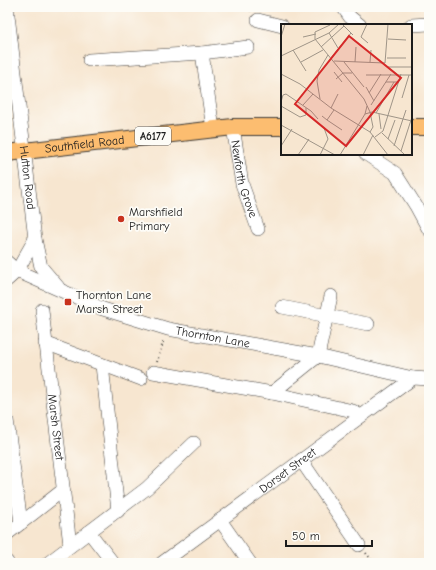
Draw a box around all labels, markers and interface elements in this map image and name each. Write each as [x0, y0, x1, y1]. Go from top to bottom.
inset map [281, 24, 412, 155]
road number: A6177 [135, 127, 171, 145]
street label: Southfield Road [44, 133, 125, 156]
street label: Newforth Grove [228, 139, 260, 219]
street label: Hutton Road [17, 145, 38, 211]
place label: Marshfield Primary [129, 205, 183, 233]
marker: Marshfield Primary [116, 214, 126, 224]
place label: Thornton Lane Marsh Street [76, 288, 151, 316]
marker: Thornton Lane Marsh Street [63, 297, 73, 307]
street label: Thornton Lane [175, 324, 251, 351]
street label: Marsh Street [45, 393, 67, 462]
street label: Dorset Street [256, 445, 319, 496]
scale bar [286, 522, 372, 548]
text: 50 m [292, 529, 320, 543]

